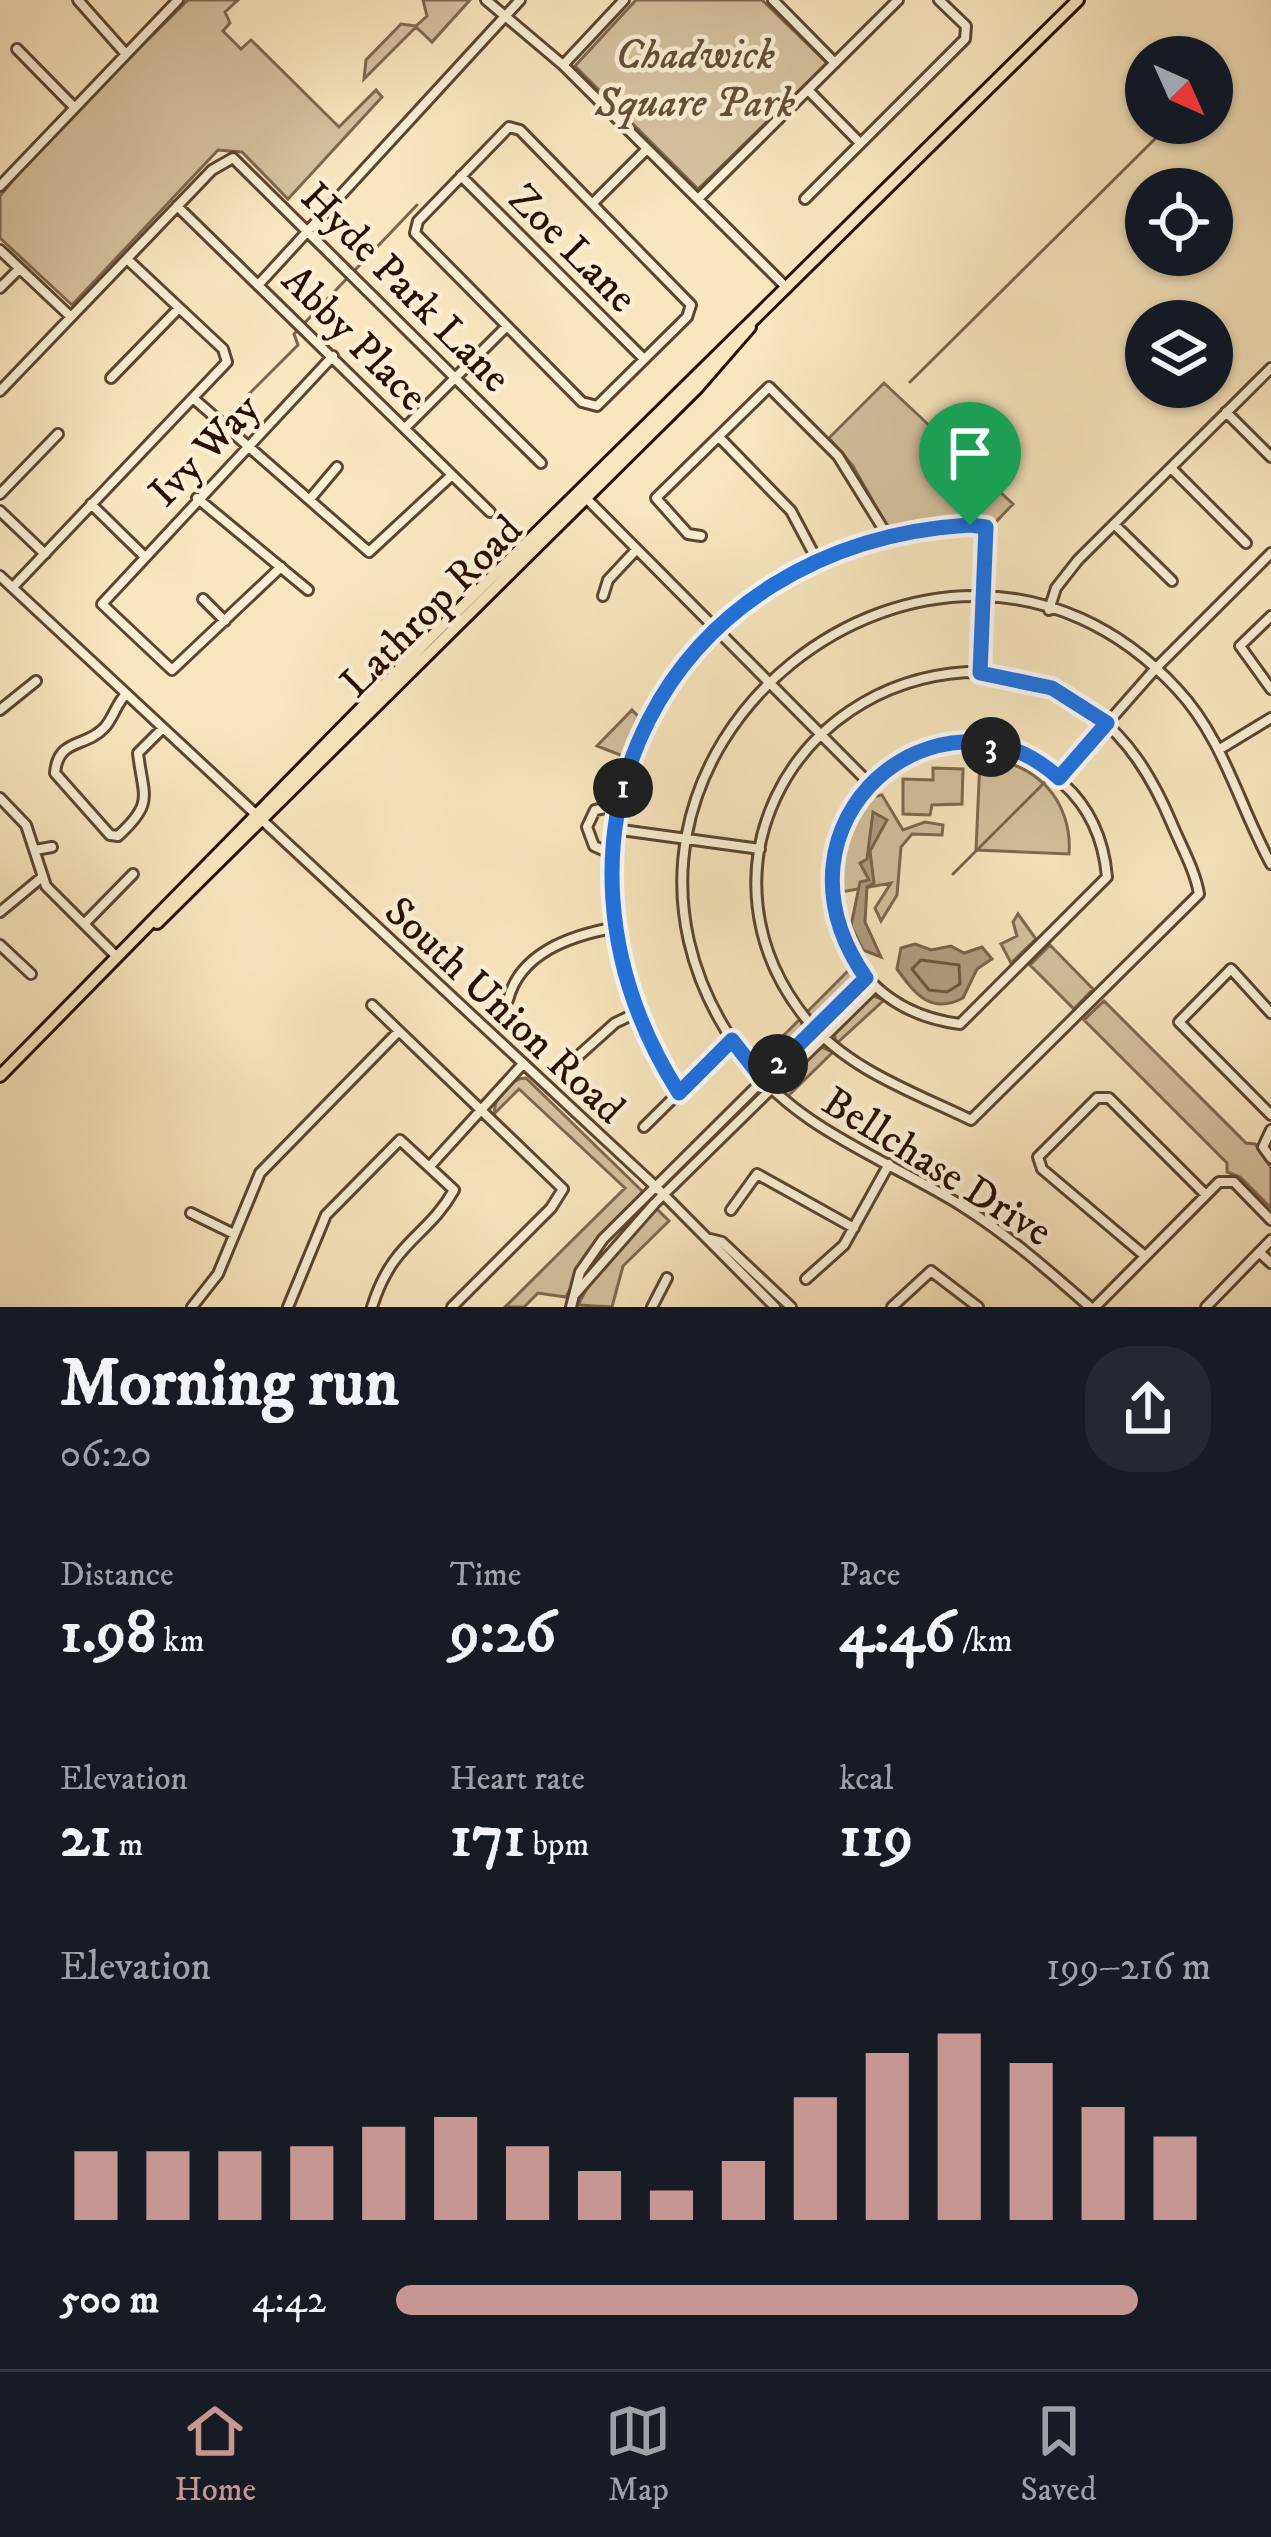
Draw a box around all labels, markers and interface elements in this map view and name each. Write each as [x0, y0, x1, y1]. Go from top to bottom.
park label: Chadwick Square Park [594, 30, 796, 130]
north arrow [1125, 36, 1233, 144]
map controls [1125, 36, 1233, 408]
button: locate [1125, 168, 1233, 276]
street label: Hyde Park Lane [289, 172, 521, 404]
street label: Zoe Lane [497, 174, 647, 324]
street label: Abby Place [270, 255, 438, 423]
button: layers [1125, 300, 1233, 408]
street label: Ivy Way [139, 383, 272, 519]
pin [919, 402, 1021, 525]
icon: arrive [937, 420, 1003, 486]
street label: Lathrop Road [330, 505, 534, 709]
pin: 3 [961, 717, 1021, 777]
text: 3 [985, 726, 997, 767]
pin: 1 [593, 758, 653, 818]
text: 1 [617, 767, 629, 808]
street label: South Union Road [373, 887, 635, 1136]
pin: 2 [748, 1034, 808, 1094]
text: 2 [770, 1043, 786, 1084]
street label: Bellchase Drive [812, 1076, 1061, 1259]
text: Morning run [60, 1344, 399, 1426]
button: share [1085, 1346, 1211, 1472]
text: 06:20 [60, 1430, 152, 1479]
text: Distance [60, 1555, 174, 1596]
text: Time [450, 1555, 521, 1596]
text: Pace [839, 1555, 900, 1596]
text: 1.98 [60, 1596, 156, 1671]
text: 9:26 [450, 1596, 556, 1671]
text: 4:46 [839, 1596, 955, 1671]
text: km [156, 1621, 204, 1662]
text: /km [955, 1621, 1013, 1662]
text: Elevation [60, 1759, 188, 1800]
text: Heart rate [450, 1759, 585, 1800]
text: kcal [839, 1759, 894, 1800]
text: 21 [60, 1800, 112, 1875]
text: 171 [450, 1800, 525, 1875]
text: 119 [839, 1800, 913, 1875]
text: m [112, 1825, 143, 1866]
text: bpm [525, 1825, 589, 1866]
text: Elevation [60, 1943, 211, 1992]
text: 199–216 m [1046, 1943, 1211, 1992]
text: 500 m [60, 2276, 159, 2325]
text: 4:42 [252, 2276, 326, 2325]
tab: Home [175, 2398, 256, 2511]
tab: Map [605, 2398, 671, 2511]
tab: Saved [1021, 2398, 1096, 2511]

